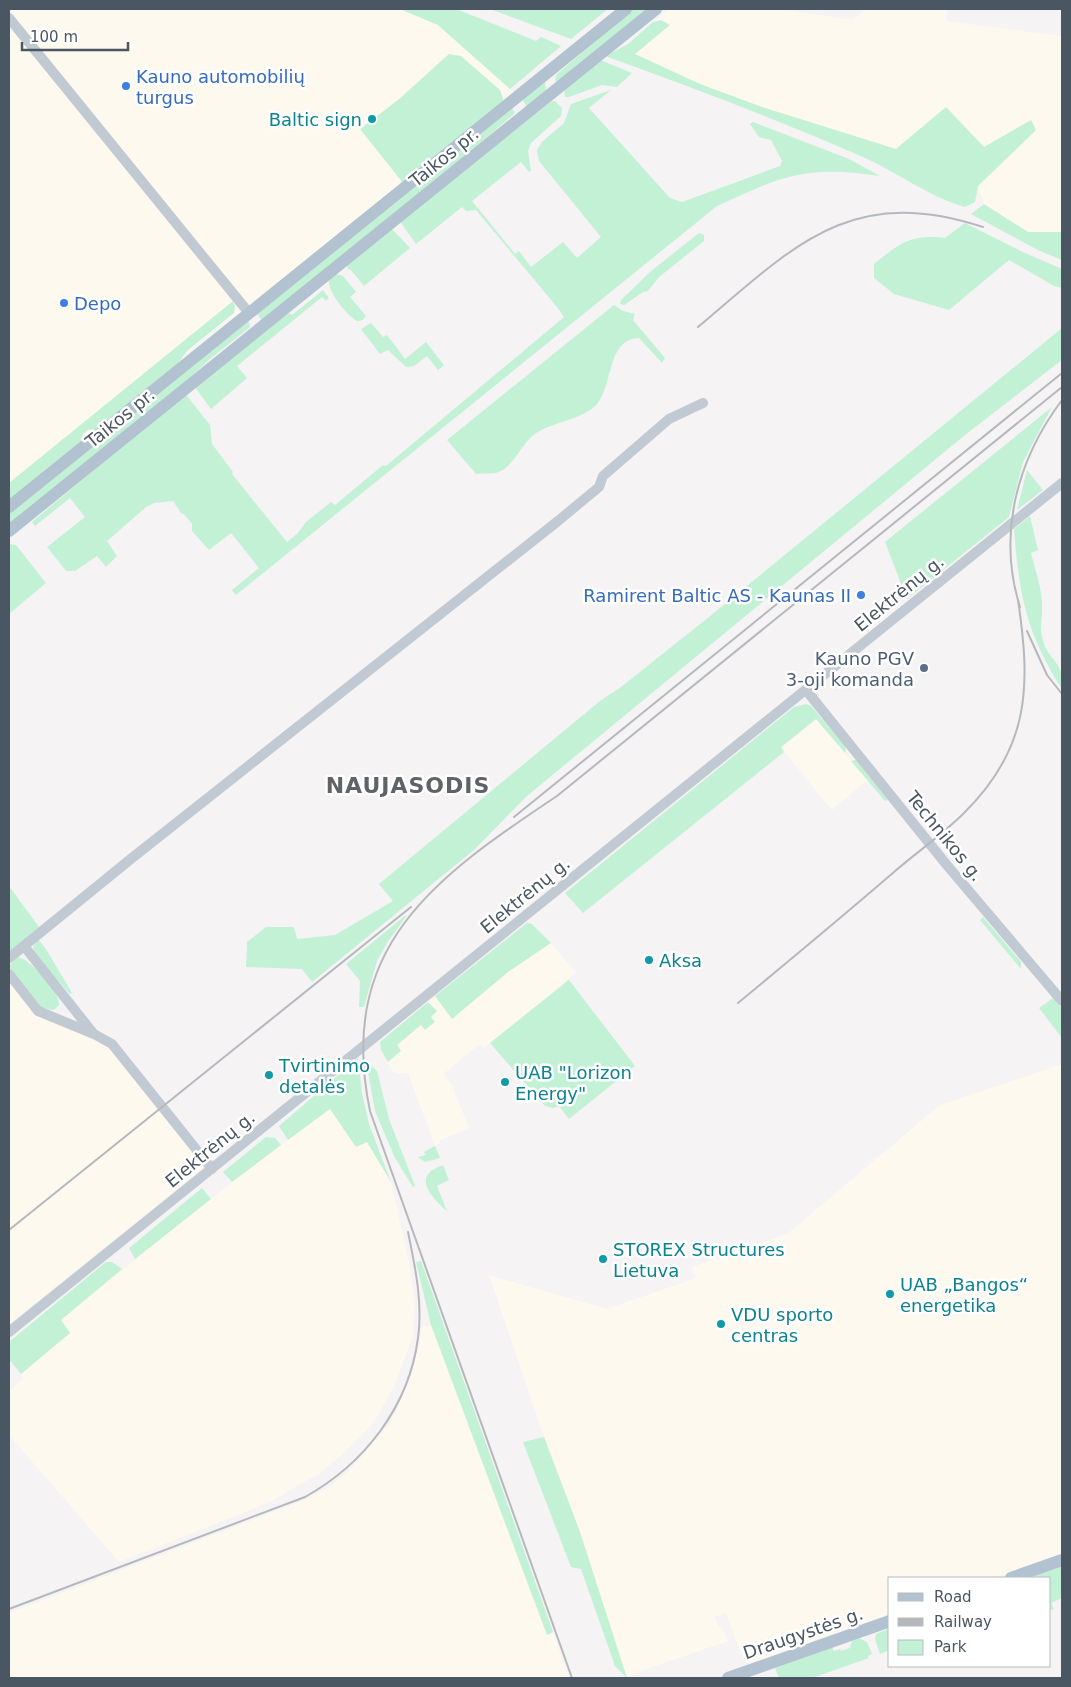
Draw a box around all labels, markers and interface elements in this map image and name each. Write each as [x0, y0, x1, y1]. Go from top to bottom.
scale bar [22, 20, 129, 52]
text: 100 m [30, 28, 78, 46]
place label: Kauno automobilių turgus [136, 66, 306, 108]
marker: Kauno automobilių turgus [120, 80, 132, 92]
place label: Baltic sign [269, 109, 362, 130]
marker: Baltic sign [366, 113, 378, 125]
street label: Taikos pr. [404, 123, 483, 192]
place label: Depo [74, 293, 121, 314]
marker: Depo [58, 297, 70, 309]
street label: Taikos pr. [80, 384, 159, 453]
street label: Elektrėnų g. [850, 551, 948, 635]
place label: Ramirent Baltic AS - Kaunas II [583, 585, 851, 606]
marker: Ramirent Baltic AS - Kaunas II [855, 589, 867, 601]
place label: Kauno PGV 3-oji komanda [786, 648, 915, 690]
marker: Kauno PGV 3-oji komanda [918, 662, 930, 674]
district label: NAUJASODIS [326, 773, 490, 798]
street label: Technikos g. [902, 786, 988, 885]
street label: Elektrėnų g. [476, 853, 574, 937]
place label: Aksa [659, 950, 702, 971]
marker: Aksa [643, 954, 655, 966]
place label: Tvirtinimo detalės [278, 1055, 370, 1097]
place label: UAB "Lorizon Energy" [515, 1062, 632, 1104]
marker: Tvirtinimo detalės [263, 1069, 275, 1081]
marker: UAB "Lorizon Energy" [499, 1076, 511, 1088]
street label: Elektrėnų g. [161, 1107, 259, 1191]
place label: STOREX Structures Lietuva [613, 1239, 785, 1281]
marker: STOREX Structures Lietuva [597, 1253, 609, 1265]
place label: UAB „Bangos“ energetika [900, 1274, 1028, 1316]
marker: UAB „Bangos“ energetika [884, 1288, 896, 1300]
place label: VDU sporto centras [731, 1304, 833, 1346]
marker: VDU sporto centras [715, 1318, 727, 1330]
legend [888, 1577, 1051, 1667]
text: Road [934, 1588, 972, 1606]
street label: Draugystės g. [740, 1603, 866, 1663]
text: Railway [934, 1613, 992, 1631]
text: Park [934, 1638, 967, 1656]

